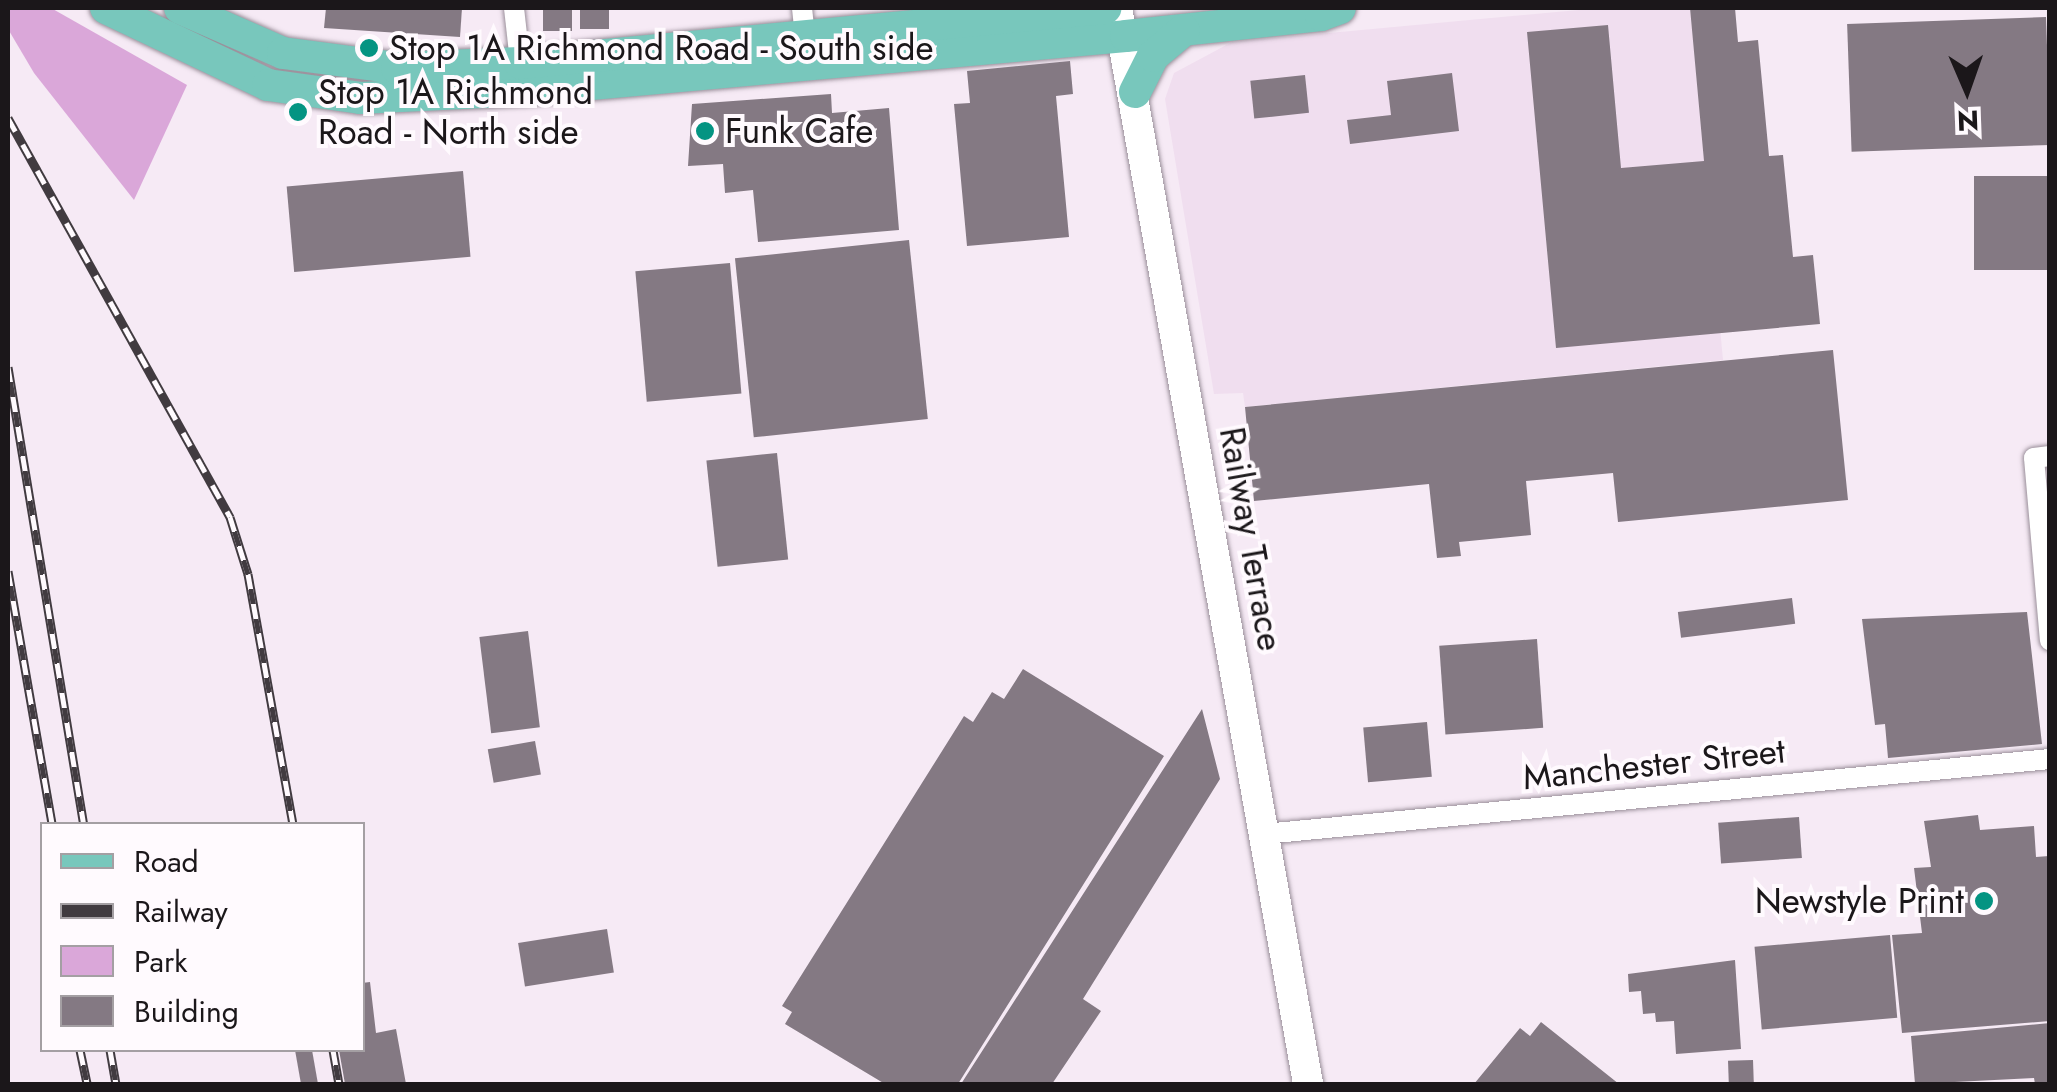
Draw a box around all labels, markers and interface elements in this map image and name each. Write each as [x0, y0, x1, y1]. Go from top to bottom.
place label: Stop 1A Richmond Road - South side [389, 27, 933, 69]
marker: Stop 1A Richmond Road - South side [358, 37, 380, 59]
north arrow [1917, 40, 2017, 140]
place label: Stop 1A Richmond Road - North side [318, 71, 593, 153]
text: N [1956, 100, 1980, 141]
marker: Stop 1A Richmond Road - North side [287, 101, 309, 123]
place label: Funk Cafe [725, 110, 873, 152]
marker: Funk Cafe [694, 120, 716, 142]
street label: Railway Terrace [1211, 424, 1291, 654]
street label: Manchester Street [1521, 729, 1787, 799]
legend [40, 822, 365, 1052]
text: Road [134, 840, 199, 883]
place label: Newstyle Print [1755, 880, 1964, 922]
text: Railway [134, 890, 228, 933]
marker: Newstyle Print [1973, 890, 1995, 912]
text: Park [134, 940, 187, 983]
text: Building [134, 990, 239, 1033]

